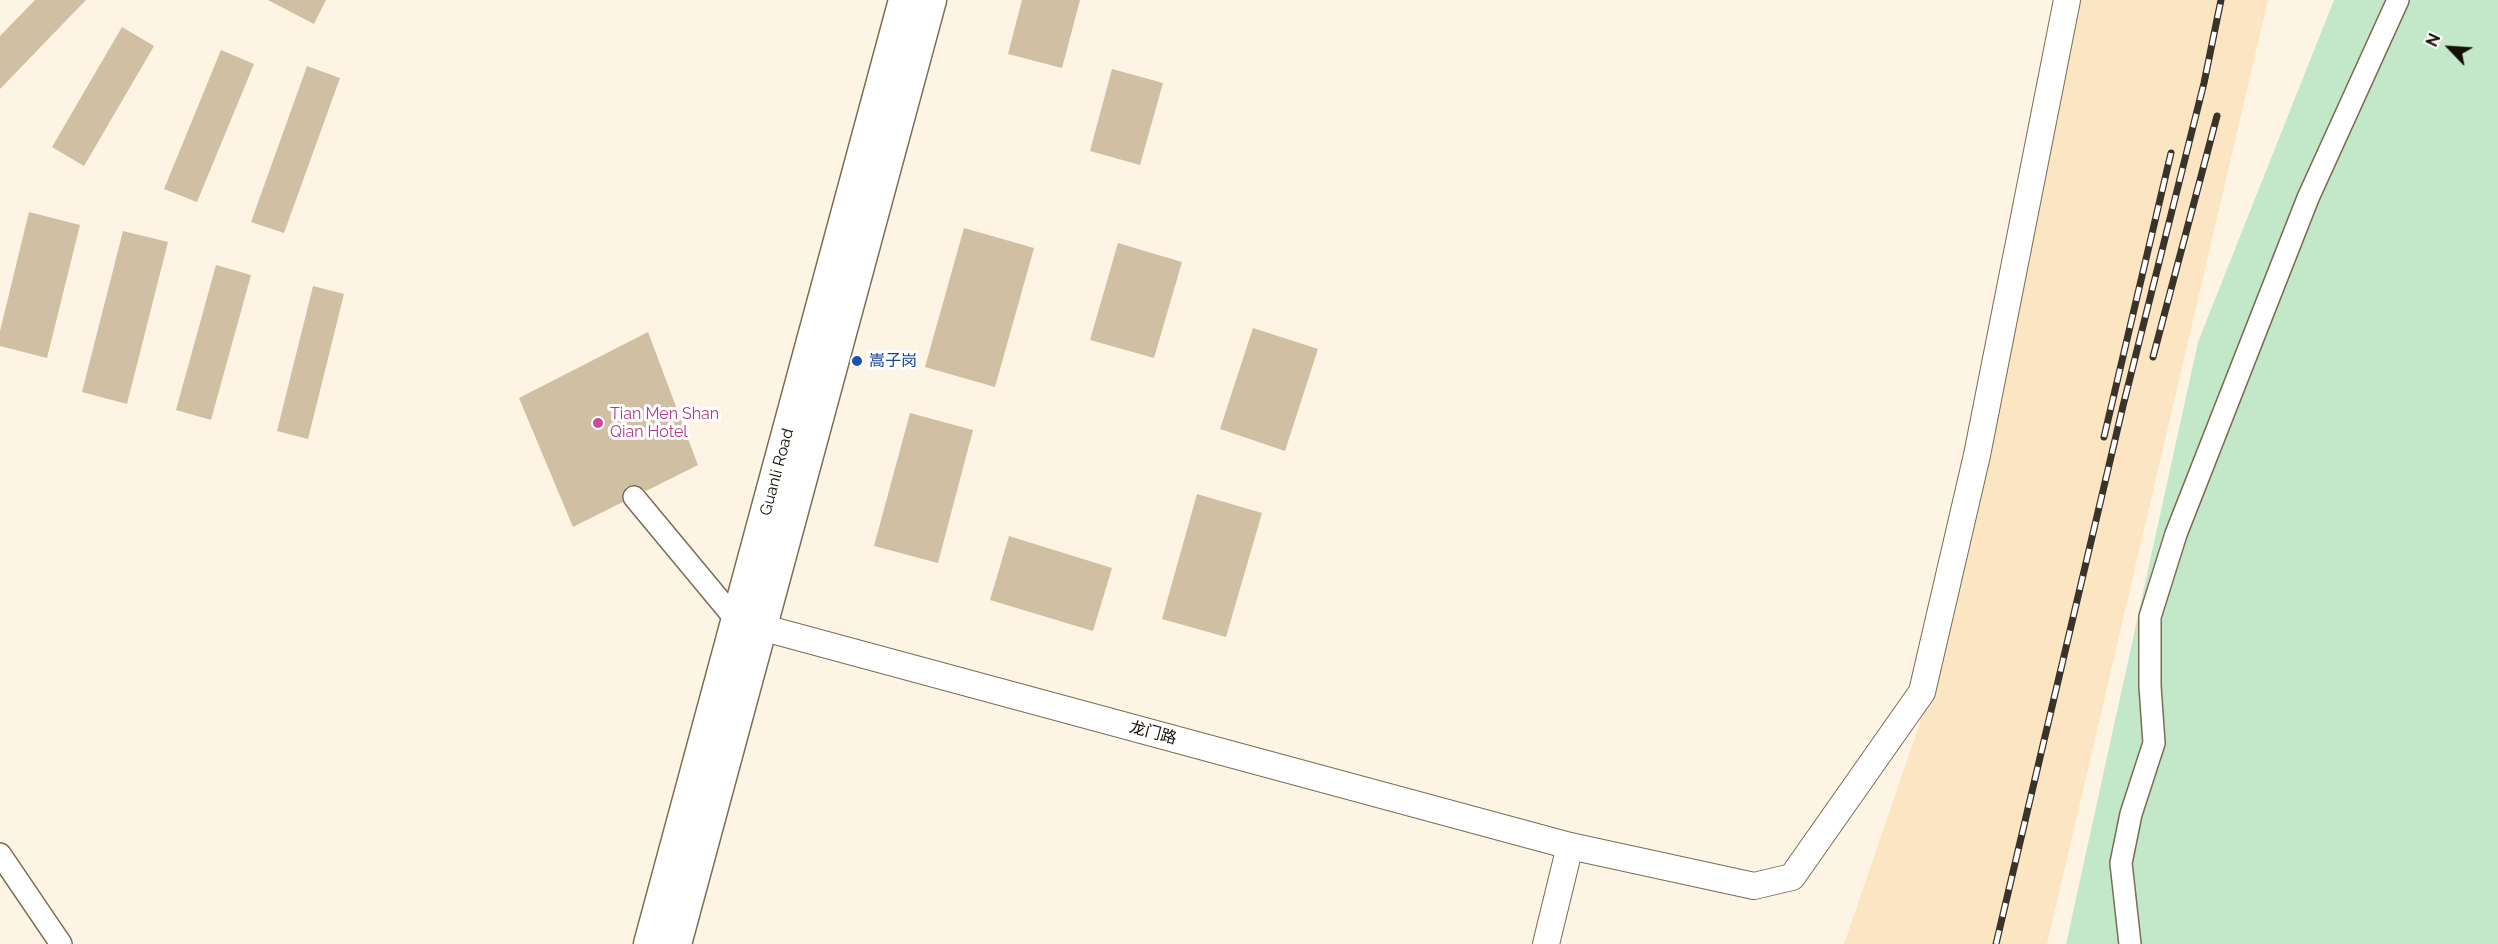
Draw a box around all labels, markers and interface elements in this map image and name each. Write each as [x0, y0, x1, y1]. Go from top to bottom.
north arrow [2420, 18, 2480, 78]
text: N [2422, 31, 2444, 50]
place label: 嵩子岗 [869, 351, 917, 371]
marker: 嵩子岗 [850, 354, 864, 368]
place label: Tian Men Shan Qian Hotel [610, 404, 719, 442]
marker: Tian Men Shan Qian Hotel [591, 416, 605, 430]
street label: Guanli Road [756, 426, 798, 518]
street label: 龙门路 [1127, 718, 1179, 748]

